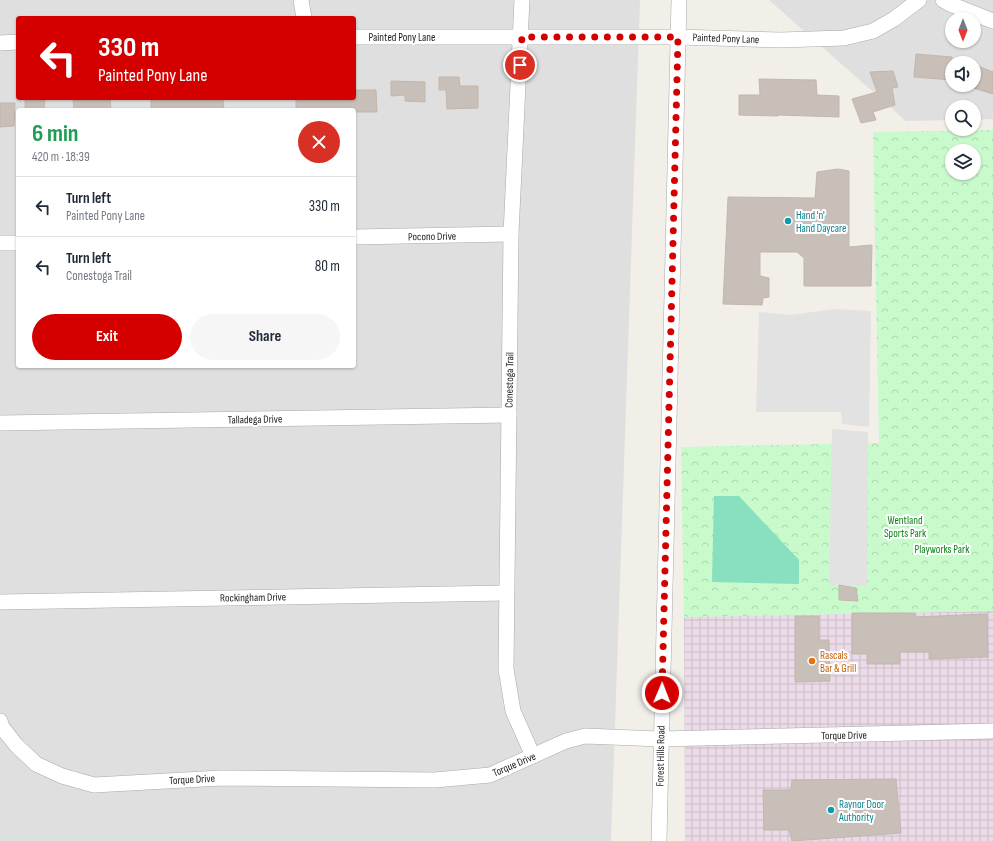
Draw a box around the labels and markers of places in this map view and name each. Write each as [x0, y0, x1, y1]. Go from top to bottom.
pin [503, 48, 537, 82]
place label: Hand 'n' Hand Daycare [796, 209, 846, 235]
marker: Hand 'n' Hand Daycare [783, 216, 793, 226]
place label: Rascals Bar & Grill [820, 649, 856, 675]
marker: Rascals Bar & Grill [807, 656, 817, 666]
place label: Raynor Door Authority [838, 798, 884, 824]
marker: Raynor Door Authority [826, 805, 836, 815]

